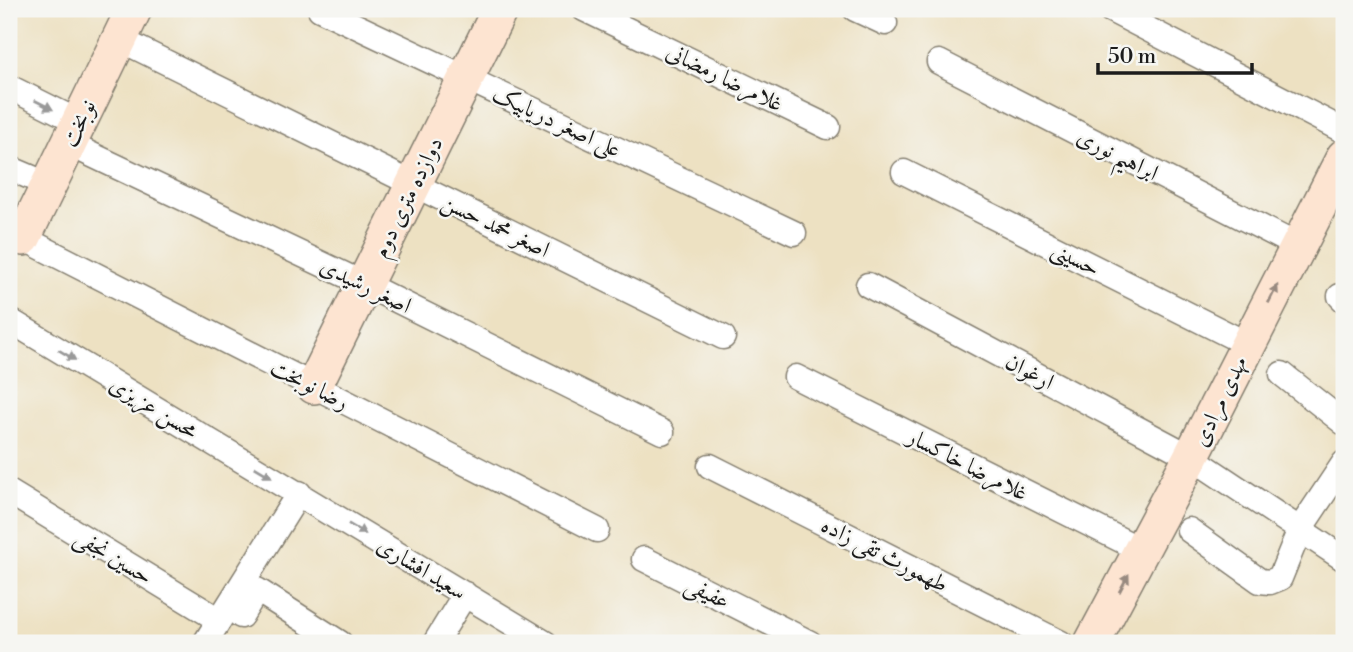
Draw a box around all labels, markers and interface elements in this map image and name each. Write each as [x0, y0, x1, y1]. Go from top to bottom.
scale bar [1098, 32, 1252, 76]
street label: غلامرضا رمضانی [661, 38, 788, 119]
text: 50 m [1108, 44, 1156, 70]
street label: علی اصغر دریابیک [487, 80, 625, 167]
street label: نوبخت [56, 95, 102, 152]
one-way arrow [34, 99, 54, 110]
street label: ابراهیم نوری [1068, 122, 1163, 194]
street label: دوازده متری دوم [367, 132, 454, 265]
street label: اصغر محمد حسن [437, 188, 554, 265]
street label: حسینی [1046, 235, 1104, 284]
street label: اصغر رشیدی [315, 252, 416, 320]
one-way arrow [1268, 284, 1279, 304]
street label: ارغوان [1000, 347, 1059, 396]
one-way arrow [58, 349, 77, 361]
street label: مهدی مرادی [1186, 351, 1255, 452]
street label: رضا نوبخت [266, 353, 354, 417]
street label: محسن عزیزی [104, 371, 203, 446]
street label: غلامرضا خاکسار [900, 422, 1033, 508]
one-way arrow [253, 465, 272, 478]
street label: طهمورث تقی زاده [816, 511, 953, 601]
street label: حسین نجفی [68, 523, 157, 593]
one-way arrow [348, 523, 367, 535]
street label: سعید افشاری [372, 531, 471, 606]
street label: عفیفی [680, 570, 734, 618]
one-way arrow [1118, 573, 1129, 593]

